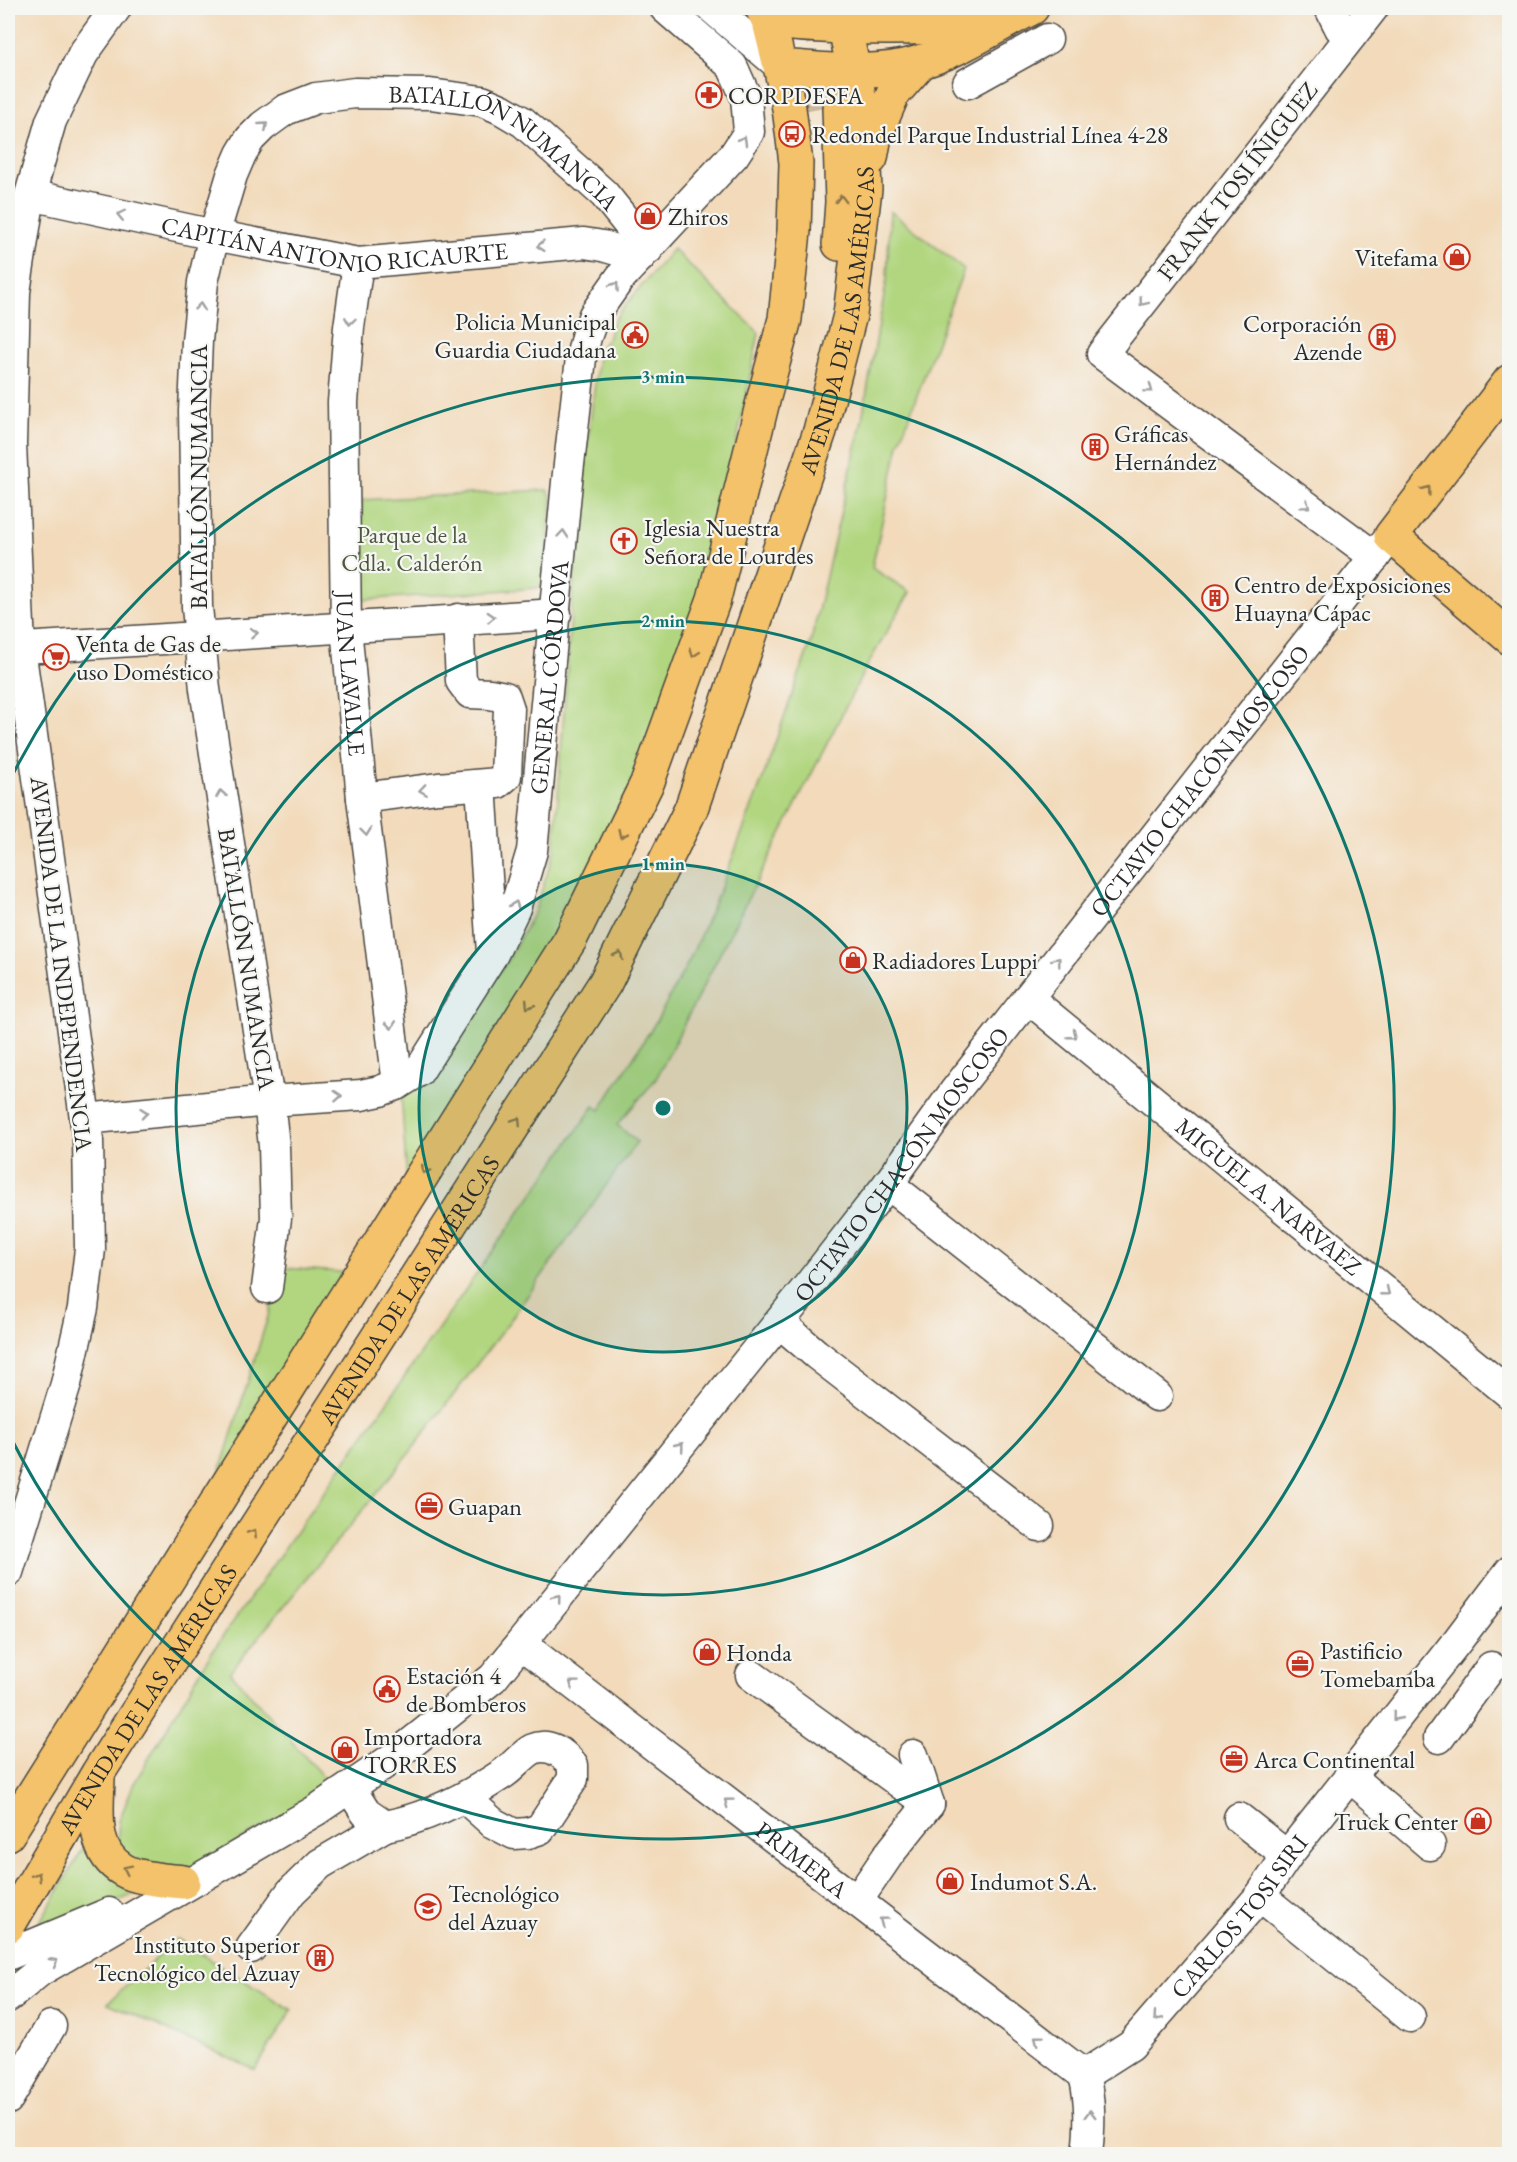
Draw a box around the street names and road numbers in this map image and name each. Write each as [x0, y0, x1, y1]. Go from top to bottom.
street label: FRANK TOSI ÍÑIGUEZ [1150, 75, 1325, 287]
street label: BATALLÓN NUMANCIA [388, 78, 627, 217]
street label: AVENIDA DE LAS AMÉRICAS [791, 166, 881, 479]
street label: CAPITÁN ANTONIO RICAURTE [158, 208, 509, 279]
street label: BATALLÓN NUMANCIA [183, 344, 214, 609]
street label: GENERAL CÓRDOVA [522, 558, 575, 796]
street label: JUAN LAVALLE [330, 589, 373, 757]
street label: OCTAVIO CHACÓN MOSCOSO [1083, 638, 1316, 923]
street label: AVENIDA DE LA INDEPENDENCIA [23, 774, 100, 1154]
street label: BATALLÓN NUMANCIA [211, 826, 283, 1093]
street label: OCTAVIO CHACÓN MOSCOSO [786, 1020, 1015, 1308]
street label: MIGUEL A. NARVAEZ [1170, 1110, 1369, 1282]
street label: AVENIDA DE LAS AMÉRICAS [310, 1149, 506, 1431]
street label: AVENIDA DE LAS AMÉRICAS [49, 1558, 244, 1841]
street label: PRIMERA [750, 1814, 855, 1905]
street label: CARLOS TOSI SIRI [1163, 1828, 1314, 2004]

